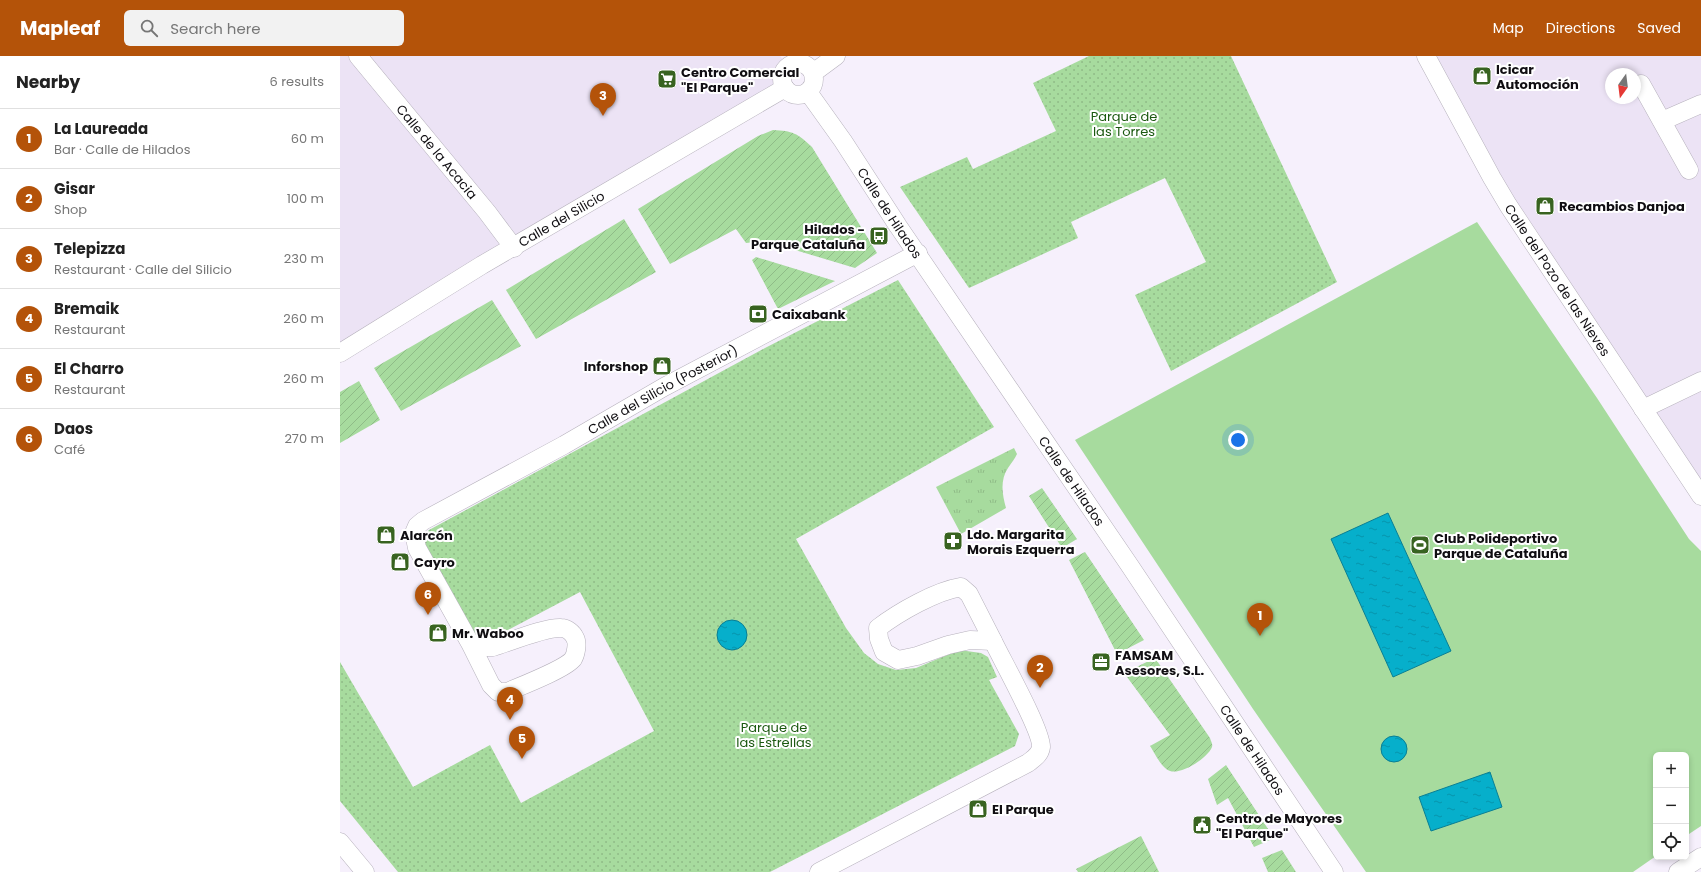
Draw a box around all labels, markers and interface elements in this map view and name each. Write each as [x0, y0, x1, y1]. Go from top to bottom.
search box [124, 10, 404, 46]
text: Mapleaf [20, 15, 100, 42]
icon: search [138, 17, 160, 39]
text: Search here [170, 18, 261, 39]
text: Map [1493, 18, 1524, 38]
text: Directions [1546, 18, 1615, 38]
text: Saved [1637, 18, 1681, 38]
place label: Icicar Automoción [1496, 60, 1579, 94]
place label: Centro Comercial "El Parque" [681, 63, 800, 97]
shop icon: Icicar Automoción [1471, 65, 1493, 87]
supermarket icon: Centro Comercial "El Parque" [656, 68, 678, 90]
north arrow [1605, 68, 1641, 104]
text: Nearby [16, 70, 80, 94]
text: 6 results [270, 72, 324, 91]
pin: 3 [590, 83, 616, 116]
street label: Calle de la Acacia [392, 100, 482, 203]
park label: Parque de las Torres [1091, 107, 1157, 141]
text: La Laureada [54, 118, 148, 139]
text: 1 [27, 129, 31, 148]
text: 60 m [291, 129, 324, 148]
text: Bar · Calle de Hilados [54, 140, 190, 159]
street label: Calle de Hilados [853, 164, 927, 262]
text: Gisar [54, 178, 95, 199]
street label: Calle del Silicio [515, 186, 608, 251]
text: 2 [25, 189, 33, 208]
text: 100 m [287, 189, 324, 208]
shop icon: Recambios Danjoa [1534, 195, 1556, 217]
place label: Recambios Danjoa [1559, 197, 1685, 216]
text: Shop [54, 200, 87, 219]
street label: Calle del Pozo de las Nieves [1500, 200, 1615, 360]
place label: Hilados - Parque Cataluña [751, 220, 865, 254]
bus stop icon: Hilados - Parque Cataluña [868, 225, 890, 247]
text: Telepizza [54, 238, 125, 259]
text: 3 [25, 249, 33, 268]
text: 230 m [284, 249, 324, 268]
text: Restaurant · Calle del Silicio [54, 260, 232, 279]
text: Bremaik [54, 298, 119, 319]
bank icon: Caixabank [747, 303, 769, 325]
place label: Caixabank [772, 305, 846, 324]
text: 4 [25, 309, 33, 328]
text: 260 m [283, 309, 324, 328]
text: Restaurant [54, 320, 125, 339]
street label: Calle del Silicio (Posterior) [584, 340, 741, 439]
shop icon: Inforshop [651, 355, 673, 377]
place label: Inforshop [584, 357, 648, 376]
text: El Charro [54, 358, 124, 379]
text: 5 [25, 369, 33, 388]
text: 260 m [283, 369, 324, 388]
text: Restaurant [54, 380, 125, 399]
text: Daos [54, 418, 93, 439]
text: 6 [25, 429, 33, 448]
text: 270 m [284, 429, 324, 448]
your location [1228, 430, 1248, 450]
street label: Calle de Hilados [1034, 432, 1110, 530]
text: Café [54, 440, 85, 459]
shop icon: Alarcón [375, 524, 397, 546]
place label: Ldo. Margarita Morais Ezquerra [967, 525, 1075, 559]
place label: Alarcón [400, 526, 453, 545]
place label: Club Polideportivo Parque de Cataluña [1434, 529, 1568, 563]
pharmacy icon: Ldo. Margarita Morais Ezquerra [942, 530, 964, 552]
sports icon: Club Polideportivo Parque de Cataluña [1409, 534, 1431, 556]
shop icon: Cayro [389, 551, 411, 573]
place label: Cayro [414, 553, 455, 572]
pin: 6 [415, 582, 441, 615]
pin: 1 [1247, 603, 1273, 636]
shop icon: Mr. Waboo [427, 622, 449, 644]
place label: Mr. Waboo [452, 624, 524, 643]
place label: FAMSAM Asesores, S.L. [1115, 646, 1205, 680]
office icon: FAMSAM Asesores, S.L. [1090, 651, 1112, 673]
pin: 2 [1027, 655, 1053, 688]
pin: 4 [497, 687, 523, 720]
street label: Calle de Hilados [1215, 701, 1290, 799]
park label: Parque de las Estrellas [736, 718, 812, 752]
pin: 5 [509, 726, 535, 759]
map controls [1653, 752, 1689, 860]
button: + [1653, 752, 1689, 788]
button: − [1653, 788, 1689, 824]
shop icon: El Parque [967, 798, 989, 820]
place label: El Parque [992, 800, 1054, 819]
place label: Centro de Mayores "El Parque" [1216, 809, 1342, 843]
public building icon: Centro de Mayores "El Parque" [1191, 814, 1213, 836]
button: locate [1653, 824, 1689, 860]

